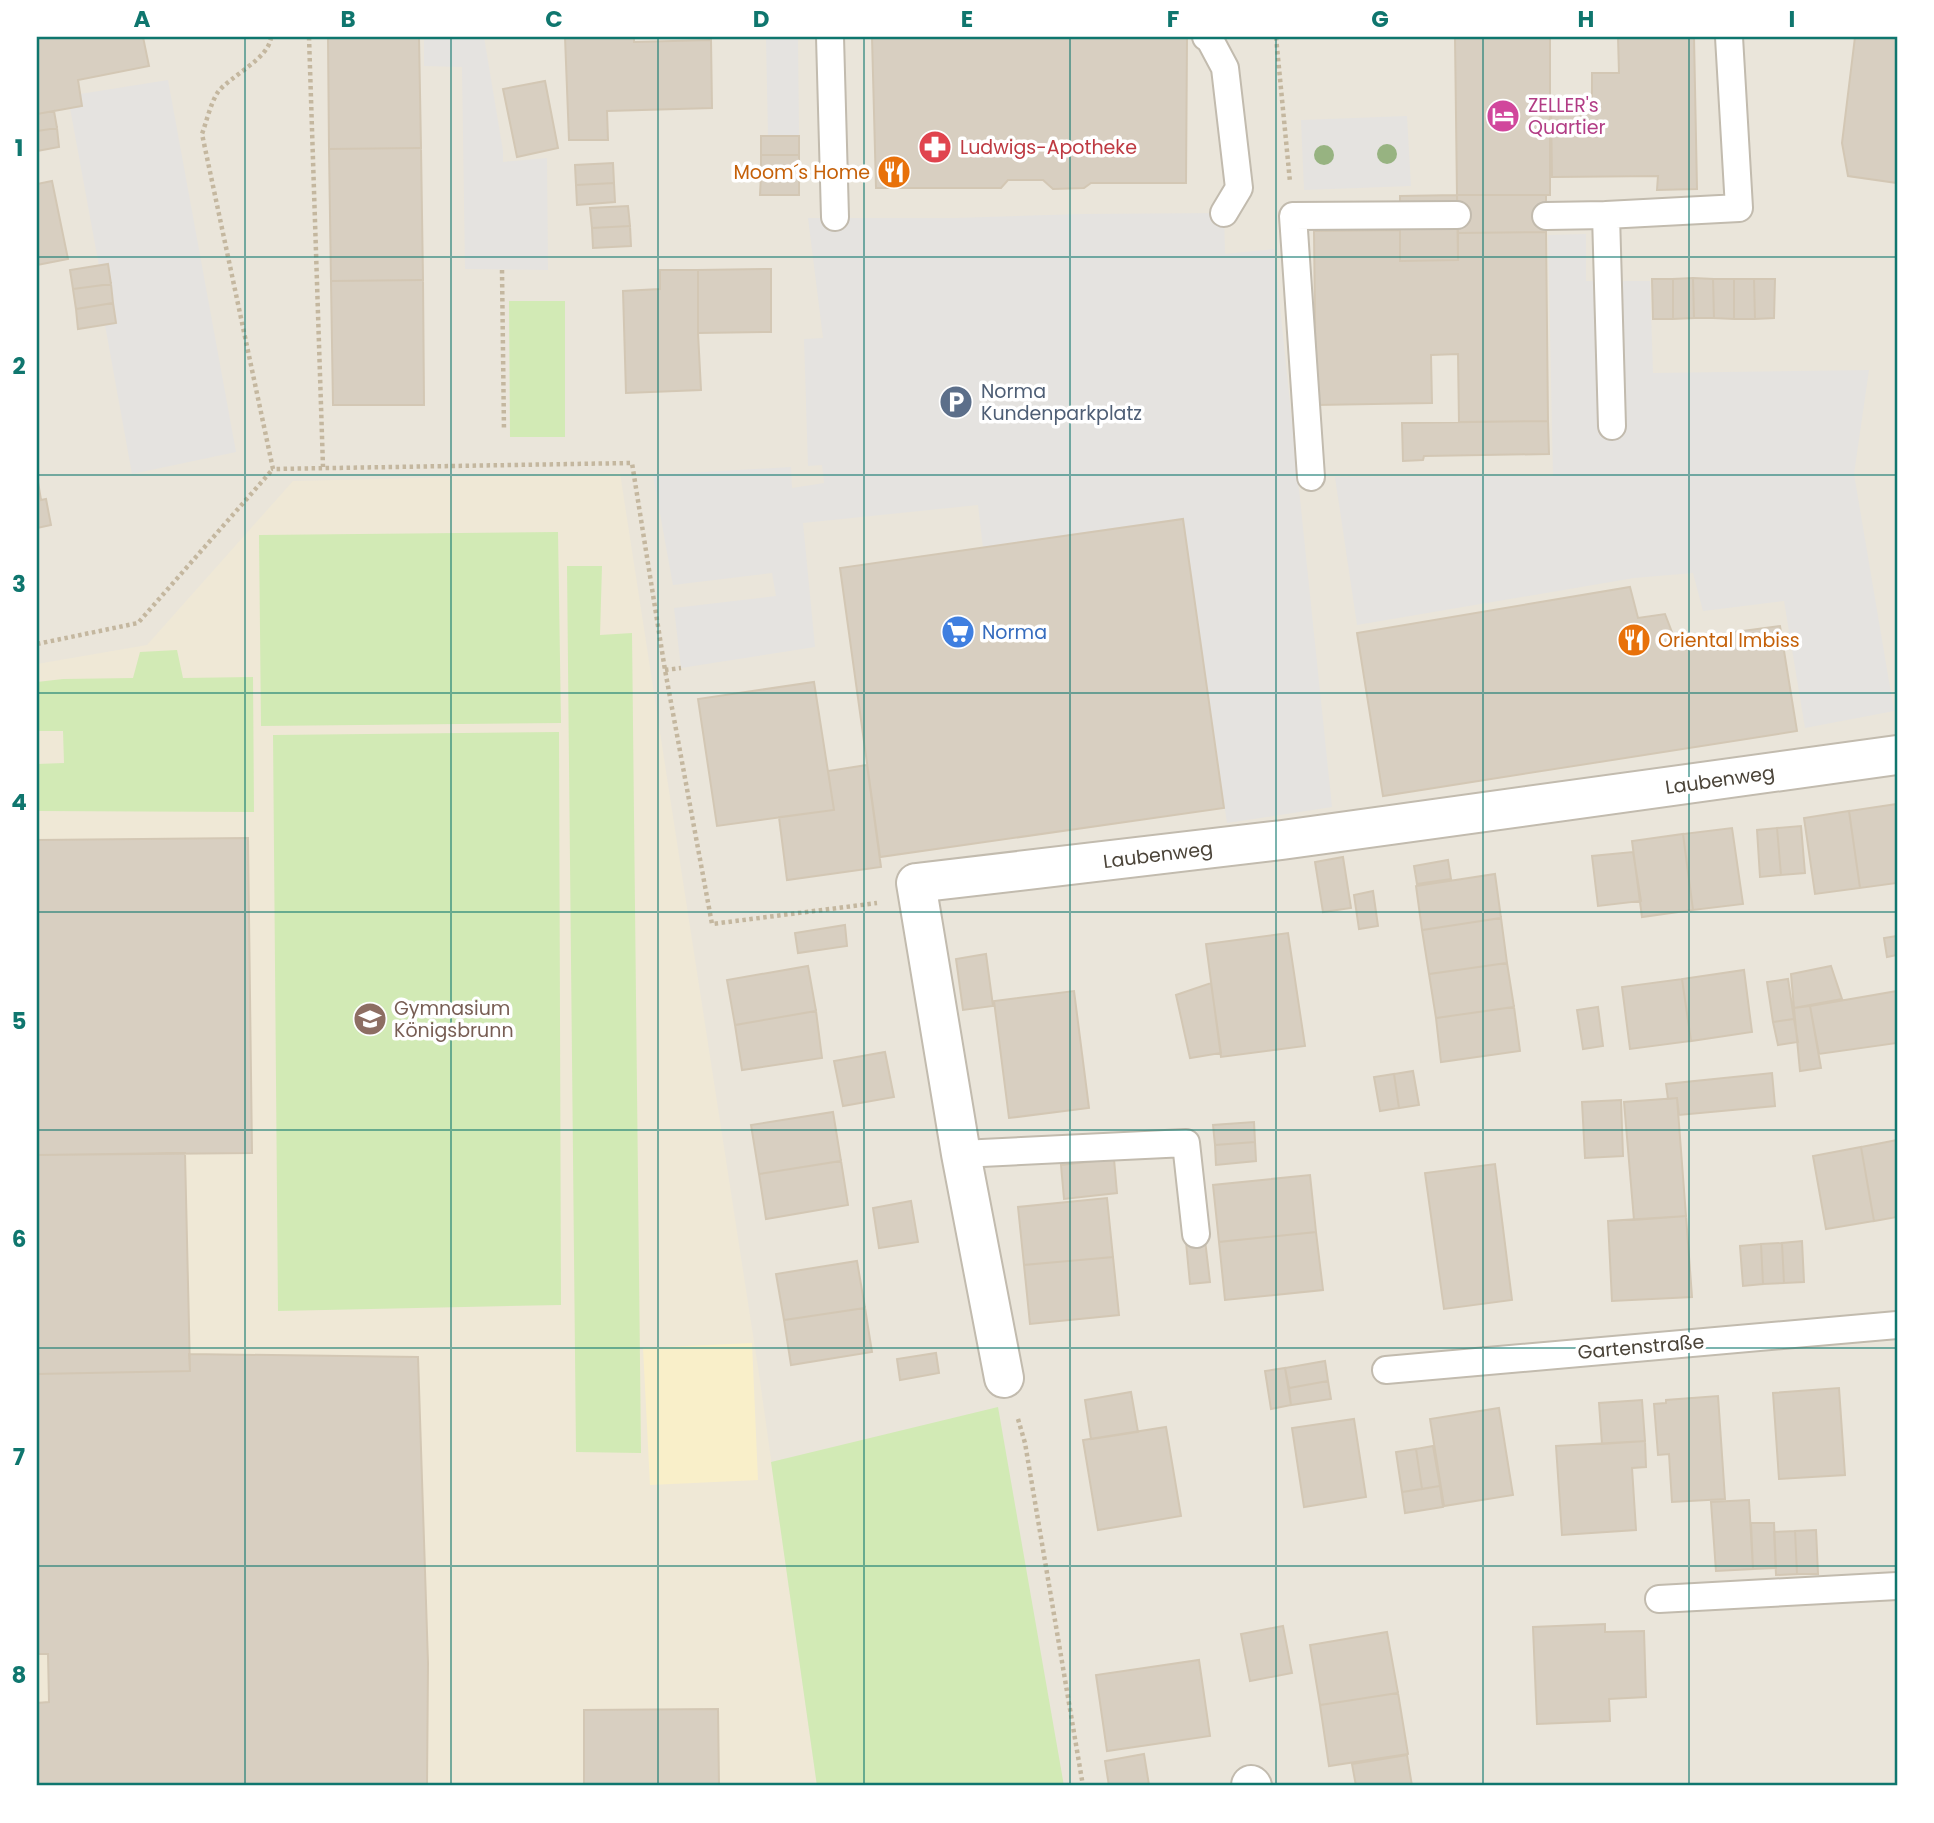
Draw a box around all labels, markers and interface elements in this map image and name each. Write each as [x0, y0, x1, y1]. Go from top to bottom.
text: A [134, 3, 151, 35]
text: B [340, 3, 356, 35]
text: C [545, 3, 563, 35]
text: D [753, 3, 769, 35]
text: E [961, 3, 973, 35]
text: F [1167, 3, 1179, 35]
text: G [1371, 3, 1389, 35]
text: H [1578, 3, 1594, 35]
text: I [1789, 3, 1795, 35]
place label: ZELLER's Quartier [1528, 92, 1606, 141]
hotel icon: ZELLER's Quartier [1484, 97, 1522, 135]
pharmacy icon: Ludwigs-Apotheke [916, 128, 954, 166]
text: 1 [15, 132, 23, 164]
place label: Ludwigs-Apotheke [960, 134, 1137, 161]
restaurant icon: Moom´s Home [875, 153, 913, 191]
place label: Moom´s Home [733, 159, 870, 186]
text: 2 [12, 350, 26, 382]
place label: Norma Kundenparkplatz [981, 378, 1142, 427]
parking icon: Norma Kundenparkplatz [937, 383, 975, 421]
text: 3 [12, 568, 26, 600]
supermarket icon: Norma [939, 613, 977, 651]
place label: Norma [982, 619, 1047, 646]
restaurant icon: Oriental Imbiss [1615, 621, 1653, 659]
place label: Oriental Imbiss [1658, 627, 1800, 654]
street label: Laubenweg [1664, 759, 1776, 801]
text: 4 [11, 786, 27, 818]
street label: Laubenweg [1102, 835, 1214, 875]
place label: Gymnasium Königsbrunn [394, 995, 514, 1044]
school or university icon: Gymnasium Königsbrunn [351, 1000, 389, 1038]
text: 5 [12, 1005, 26, 1037]
text: 6 [12, 1223, 26, 1255]
street label: Gartenstraße [1577, 1328, 1705, 1366]
text: 7 [13, 1441, 25, 1473]
text: 8 [12, 1659, 26, 1691]

